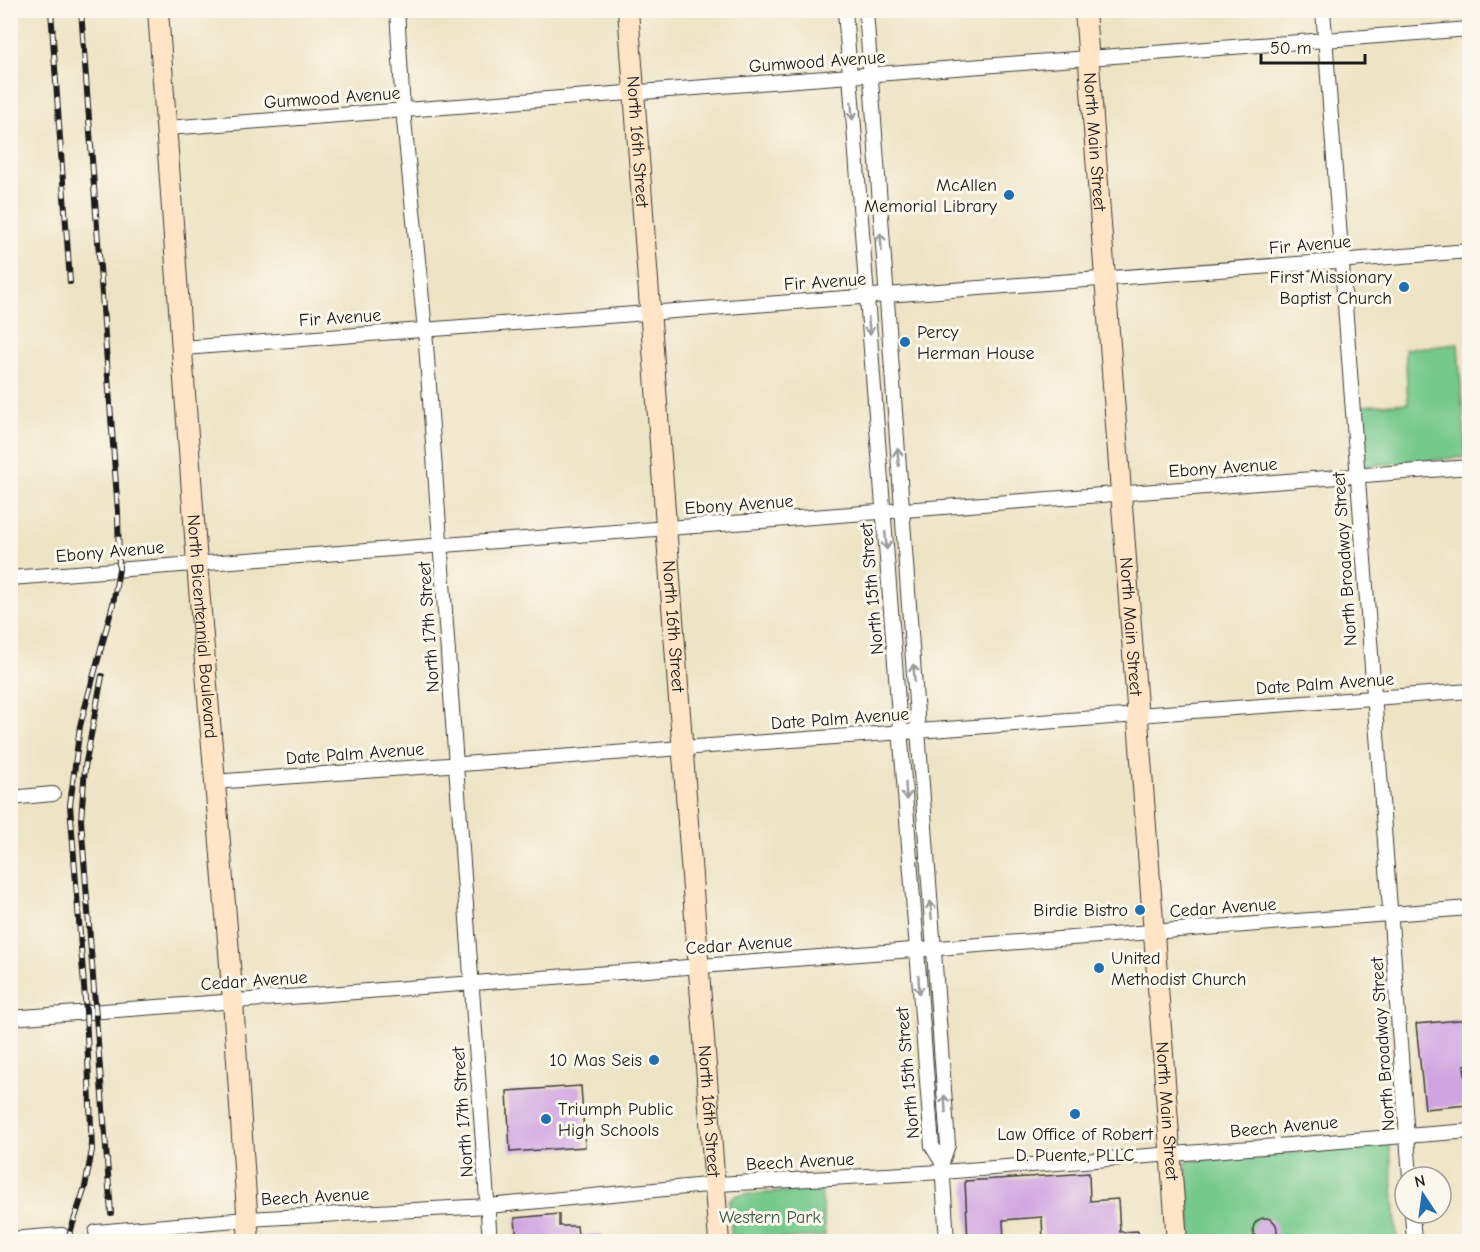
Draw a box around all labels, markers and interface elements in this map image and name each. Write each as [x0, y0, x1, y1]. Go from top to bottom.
scale bar [1261, 27, 1364, 65]
text: 50 m [1270, 38, 1312, 59]
street label: Gumwood Avenue [748, 47, 886, 77]
street label: North Main Street [1079, 72, 1111, 213]
street label: North 16th Street [622, 75, 653, 209]
street label: Gumwood Avenue [263, 83, 401, 113]
one-way arrow [847, 100, 858, 120]
place label: McAllen Memorial Library [864, 175, 998, 217]
marker: McAllen Memorial Library [1002, 188, 1016, 202]
street label: Fir Avenue [1268, 231, 1352, 259]
one-way arrow [876, 232, 887, 252]
place label: First Missionary Baptist Church [1270, 267, 1393, 309]
street label: Fir Avenue [783, 269, 867, 295]
marker: First Missionary Baptist Church [1397, 280, 1411, 294]
street label: Fir Avenue [298, 305, 382, 331]
one-way arrow [864, 316, 875, 336]
place label: Percy Herman House [917, 322, 1035, 364]
marker: Percy Herman House [898, 335, 912, 349]
one-way arrow [892, 448, 903, 468]
street label: Ebony Avenue [1168, 454, 1278, 482]
street label: North Broadway Street [1328, 470, 1362, 647]
street label: Ebony Avenue [684, 491, 794, 519]
street label: North Bicentennial Boulevard [183, 514, 222, 739]
street label: North 15th Street [856, 521, 888, 656]
one-way arrow [881, 531, 892, 551]
street label: Ebony Avenue [55, 537, 165, 567]
street label: North Main Street [1115, 556, 1147, 697]
street label: North 17th Street [414, 560, 444, 693]
street label: North 16th Street [658, 560, 689, 694]
one-way arrow [908, 663, 919, 683]
street label: Date Palm Avenue [1255, 669, 1395, 699]
street label: Date Palm Avenue [770, 704, 910, 734]
street label: Date Palm Avenue [285, 739, 425, 769]
one-way arrow [900, 780, 911, 800]
street label: Cedar Avenue [1169, 894, 1277, 922]
place label: Birdie Bistro [1033, 900, 1128, 921]
one-way arrow [926, 901, 937, 920]
marker: Birdie Bistro [1133, 903, 1147, 917]
street label: Cedar Avenue [685, 931, 793, 959]
place label: United Methodist Church [1111, 948, 1247, 990]
street label: North Broadway Street [1366, 955, 1400, 1132]
marker: United Methodist Church [1092, 961, 1106, 975]
street label: Cedar Avenue [200, 967, 308, 995]
one-way arrow [914, 975, 925, 995]
street label: North 15th Street [892, 1005, 924, 1140]
street label: North Main Street [1152, 1041, 1183, 1182]
street label: North 16th Street [694, 1044, 725, 1179]
street label: North 17th Street [448, 1045, 478, 1178]
place label: 10 Mas Seis [549, 1050, 642, 1071]
marker: 10 Mas Seis [647, 1053, 661, 1067]
one-way arrow [940, 1095, 951, 1115]
place label: Triumph Public High Schools [558, 1099, 674, 1141]
marker: Law Office of Robert D. Puente, PLLC [1068, 1107, 1082, 1121]
marker: Triumph Public High Schools [539, 1112, 553, 1126]
street label: Beech Avenue [1229, 1112, 1339, 1142]
place label: Law Office of Robert D. Puente, PLLC [997, 1124, 1154, 1166]
street label: Beech Avenue [745, 1149, 855, 1175]
north arrow [1393, 1165, 1453, 1225]
text: N [1413, 1171, 1427, 1191]
street label: Beech Avenue [260, 1184, 370, 1210]
park label: Western Park [719, 1207, 821, 1228]

